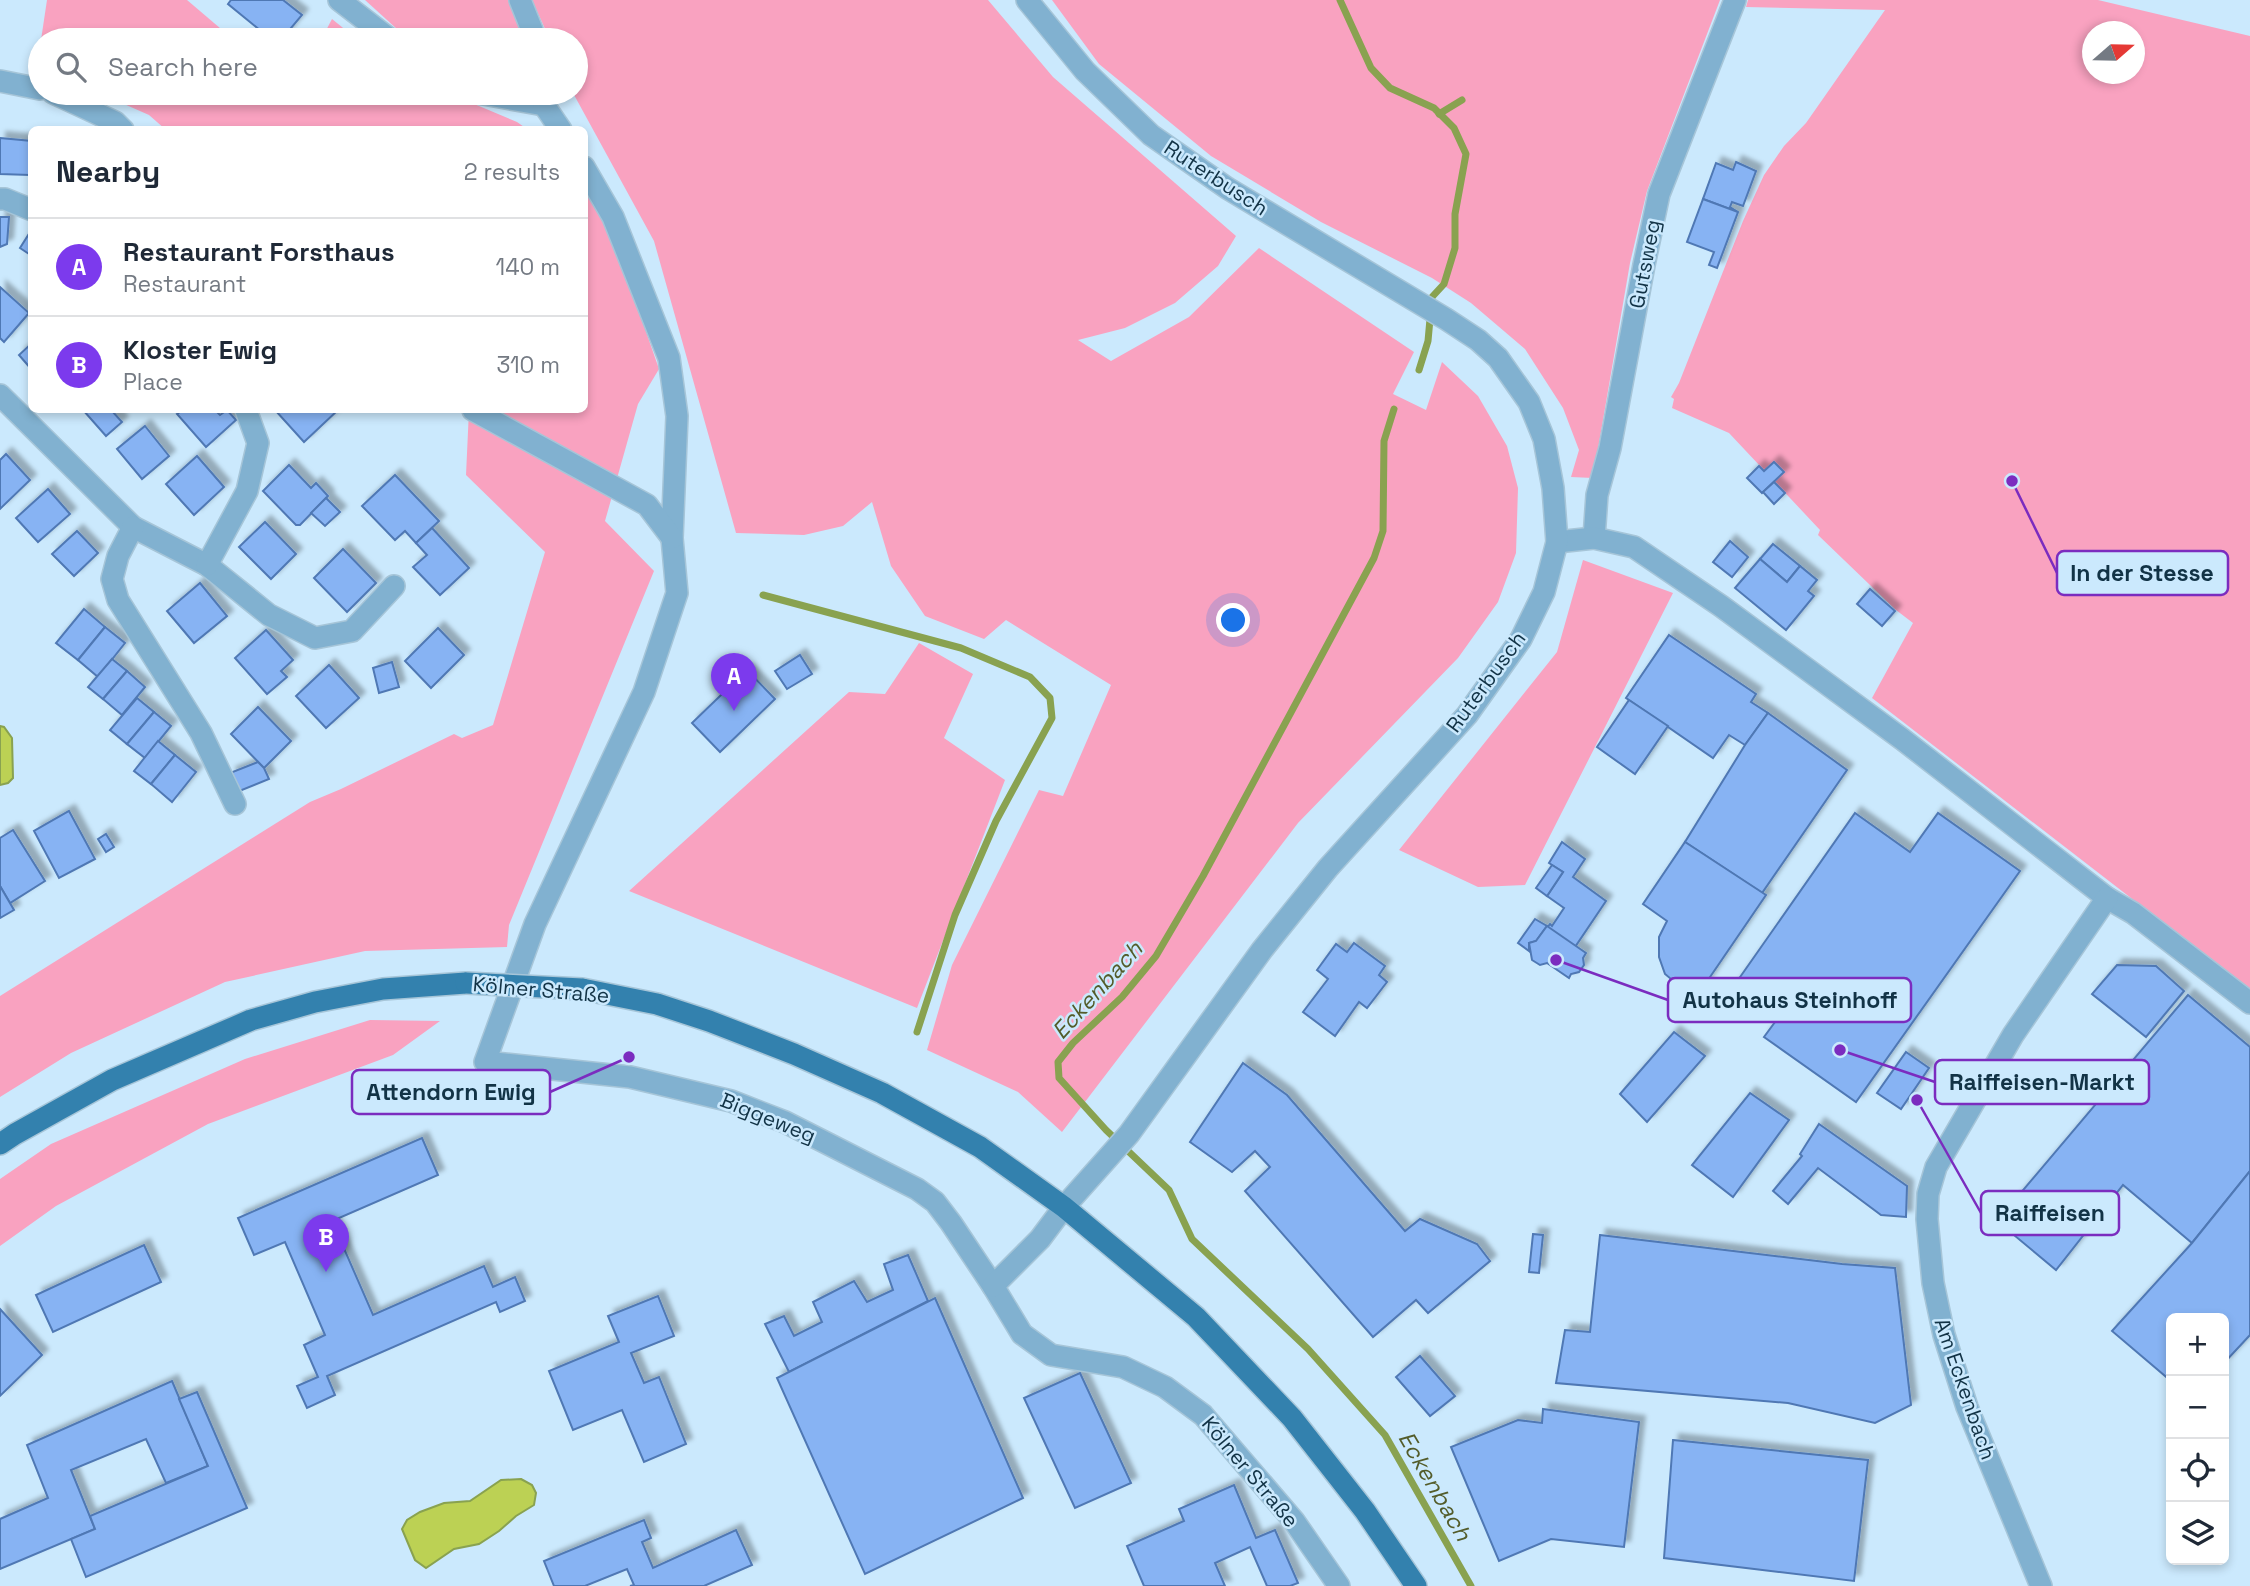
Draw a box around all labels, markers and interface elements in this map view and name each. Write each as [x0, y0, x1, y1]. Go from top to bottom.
north arrow [2082, 21, 2145, 84]
search box [28, 28, 588, 105]
icon: search [52, 48, 90, 86]
text: Search here [108, 50, 258, 84]
street label: Ruterbusch [1159, 134, 1273, 221]
text: Nearby [56, 152, 160, 191]
text: 2 results [464, 157, 560, 187]
street label: Gutsweg [1623, 217, 1666, 311]
text: Restaurant Forsthaus [123, 235, 395, 269]
text: A [72, 252, 86, 282]
text: 140 m [496, 252, 560, 282]
text: Restaurant [123, 269, 246, 299]
text: Kloster Ewig [123, 333, 277, 367]
text: B [71, 350, 87, 380]
text: 310 m [496, 350, 560, 380]
text: Place [123, 367, 183, 397]
callout: In der Stesse [2057, 551, 2228, 595]
text: In der Stesse [2070, 558, 2214, 588]
your location [1216, 603, 1250, 637]
street label: Ruterbusch [1440, 626, 1531, 738]
pin: A [711, 653, 757, 711]
water label: Eckenbach [1045, 934, 1149, 1045]
street label: Kölner Straße [472, 970, 610, 1009]
callout: Autohaus Steinhoff [1668, 978, 1911, 1022]
text: Autohaus Steinhoff [1682, 985, 1898, 1015]
callout: Raiffeisen-Markt [1935, 1060, 2149, 1104]
text: Raiffeisen-Markt [1949, 1067, 2135, 1097]
callout: Attendorn Ewig [352, 1070, 550, 1114]
text: Attendorn Ewig [366, 1077, 536, 1107]
street label: Biggeweg [716, 1086, 820, 1149]
callout: Raiffeisen [1981, 1191, 2119, 1235]
text: Raiffeisen [1995, 1198, 2105, 1228]
pin: B [303, 1214, 349, 1272]
map controls [2166, 1313, 2229, 1565]
button: + [2166, 1313, 2229, 1376]
street label: Am Eckenbach [1929, 1315, 2002, 1463]
button: − [2166, 1376, 2229, 1439]
street label: Kölner Straße [1196, 1411, 1305, 1533]
water label: Eckenbach [1392, 1426, 1479, 1547]
button: locate [2166, 1439, 2229, 1502]
button: layers [2166, 1502, 2229, 1565]

